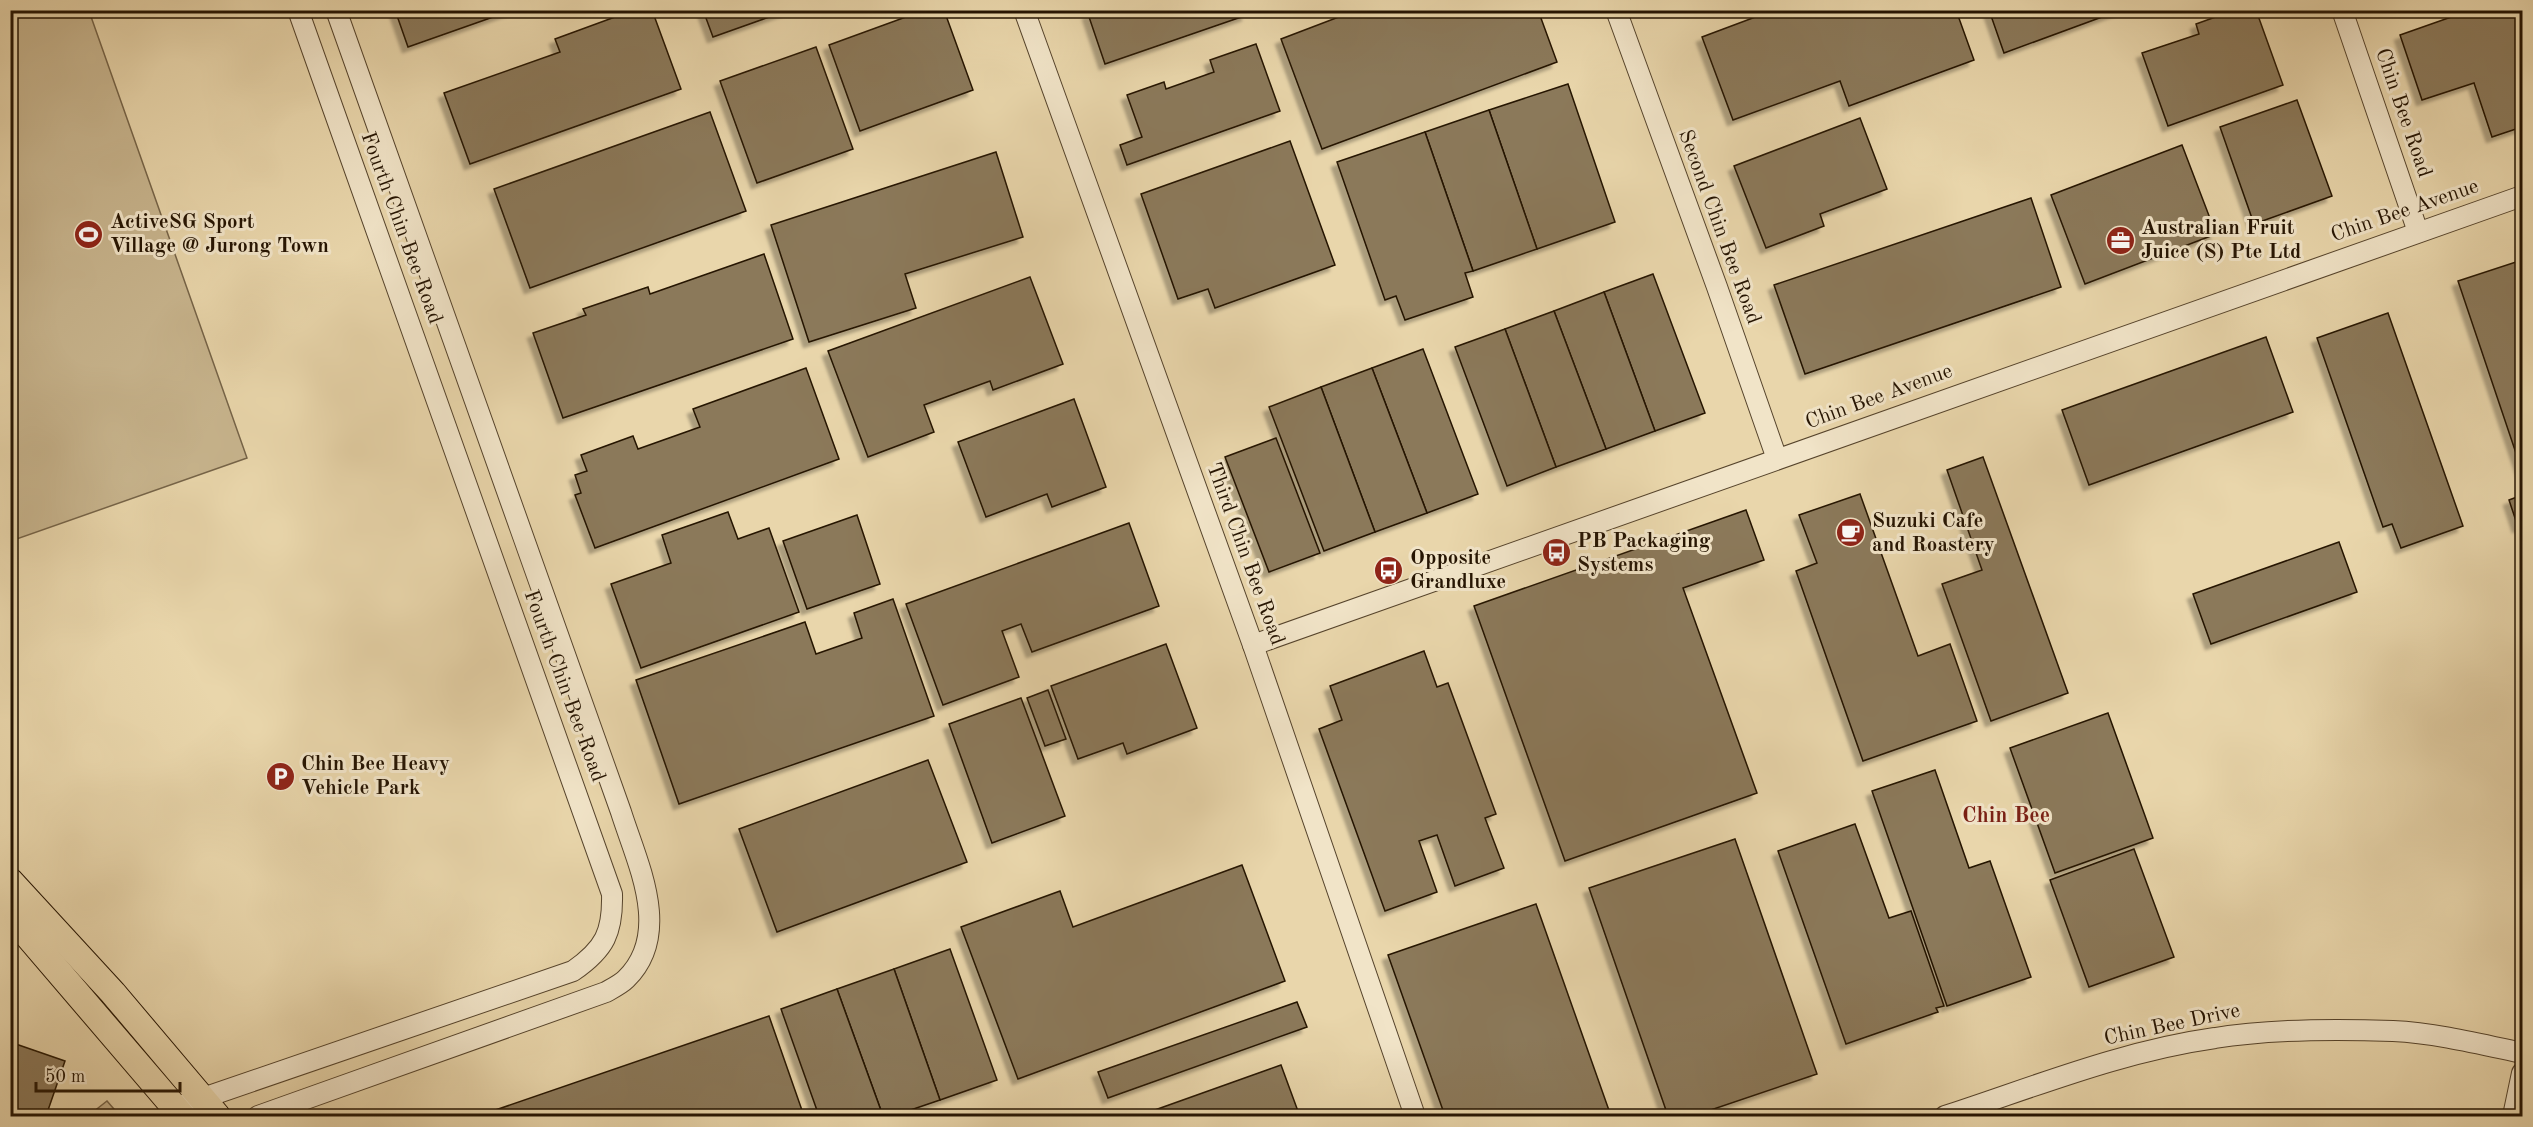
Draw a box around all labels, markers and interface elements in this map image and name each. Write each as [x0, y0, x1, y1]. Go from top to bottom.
street label: Chin Bee Road [2371, 46, 2435, 180]
street label: Second Chin Bee Road [1674, 127, 1764, 327]
street label: Fourth Chin Bee Road [357, 129, 445, 327]
street label: Chin Bee Avenue [2328, 176, 2482, 246]
place label: ActiveSG Sport Village @ Jurong Town [110, 212, 329, 257]
sports icon: ActiveSG Sport Village @ Jurong Town [73, 218, 105, 250]
place label: Australian Fruit Juice (S) Pte Ltd [2141, 218, 2301, 263]
office icon: Australian Fruit Juice (S) Pte Ltd [2104, 224, 2136, 256]
street label: Chin Bee Avenue [1803, 361, 1955, 433]
street label: Third Chin Bee Road [1202, 460, 1288, 648]
place label: Suzuki Cafe and Roastery [1872, 511, 1995, 556]
cafe icon: Suzuki Cafe and Roastery [1835, 517, 1867, 549]
place label: PB Packaging Systems [1577, 531, 1711, 576]
bus stop icon: PB Packaging Systems [1540, 537, 1572, 569]
place label: Opposite Grandluxe [1410, 548, 1506, 593]
bus stop icon: Opposite Grandluxe [1373, 554, 1405, 586]
street label: Fourth Chin Bee Road [520, 587, 608, 785]
place label: Chin Bee Heavy Vehicle Park [301, 754, 450, 799]
parking icon: Chin Bee Heavy Vehicle Park [264, 760, 296, 792]
district label: Chin Bee [1962, 805, 2050, 827]
street label: Chin Bee Drive [2102, 1000, 2242, 1050]
scale bar [36, 1055, 180, 1093]
text: 50 m [45, 1068, 85, 1086]

